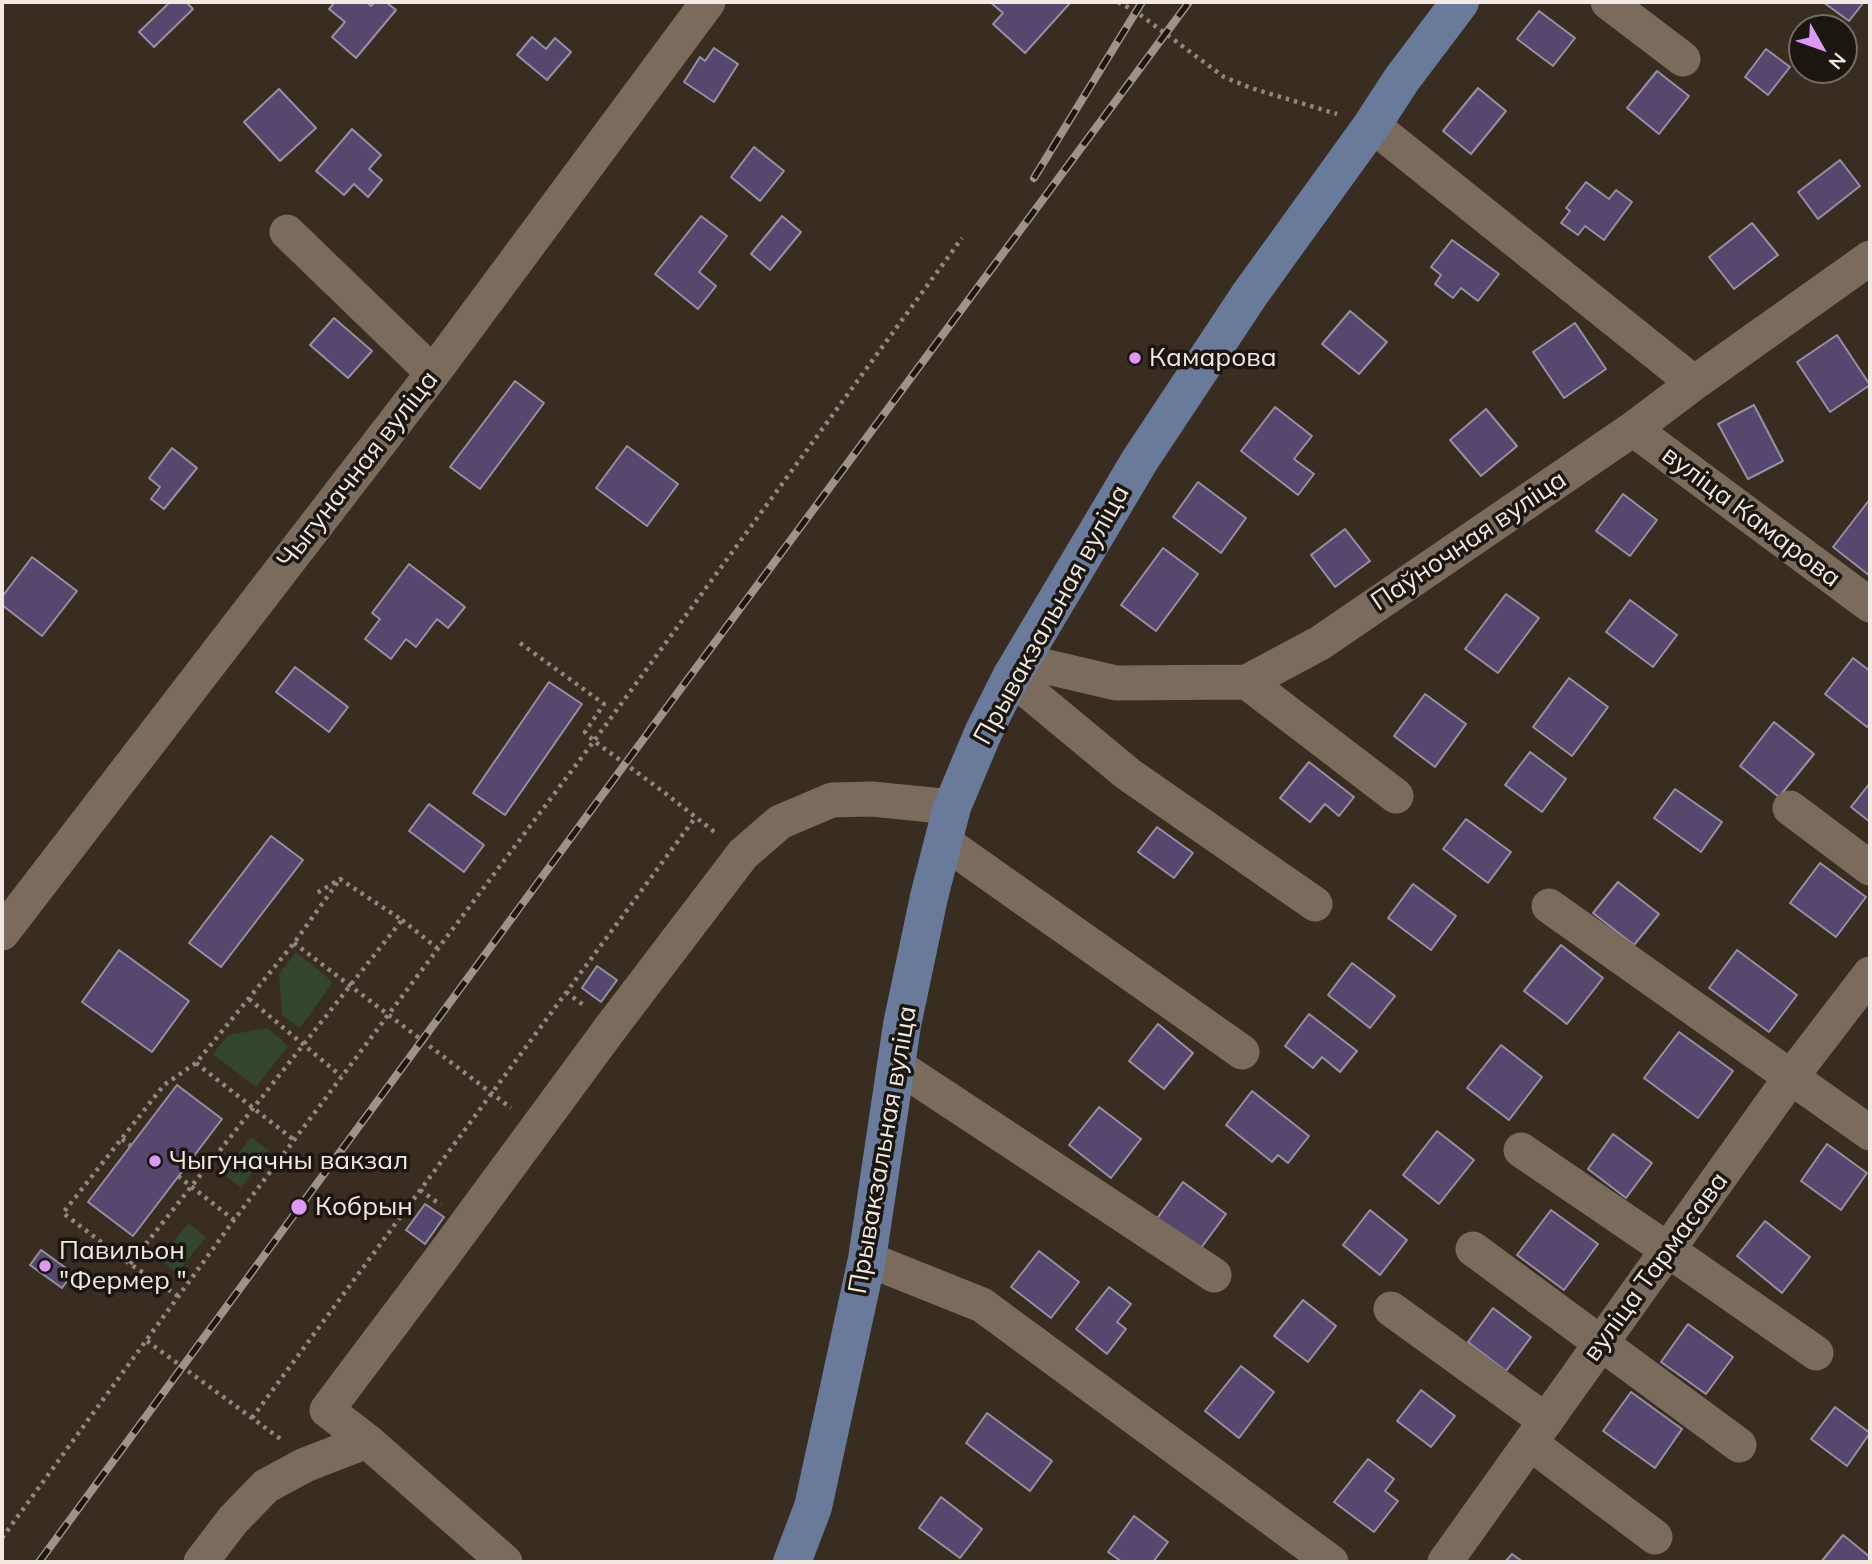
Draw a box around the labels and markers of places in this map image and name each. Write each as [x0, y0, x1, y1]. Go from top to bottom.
place label: Камарова [1149, 342, 1277, 374]
marker: Камарова [1127, 350, 1143, 366]
place label: Чыгуначны вакзал [169, 1145, 408, 1177]
marker: Чыгуначны вакзал [147, 1153, 163, 1169]
place label: Кобрын [315, 1191, 413, 1223]
marker: Кобрын [289, 1197, 309, 1217]
place label: Павильон "Фермер " [59, 1235, 187, 1296]
marker: Павильон "Фермер " [37, 1258, 53, 1274]

